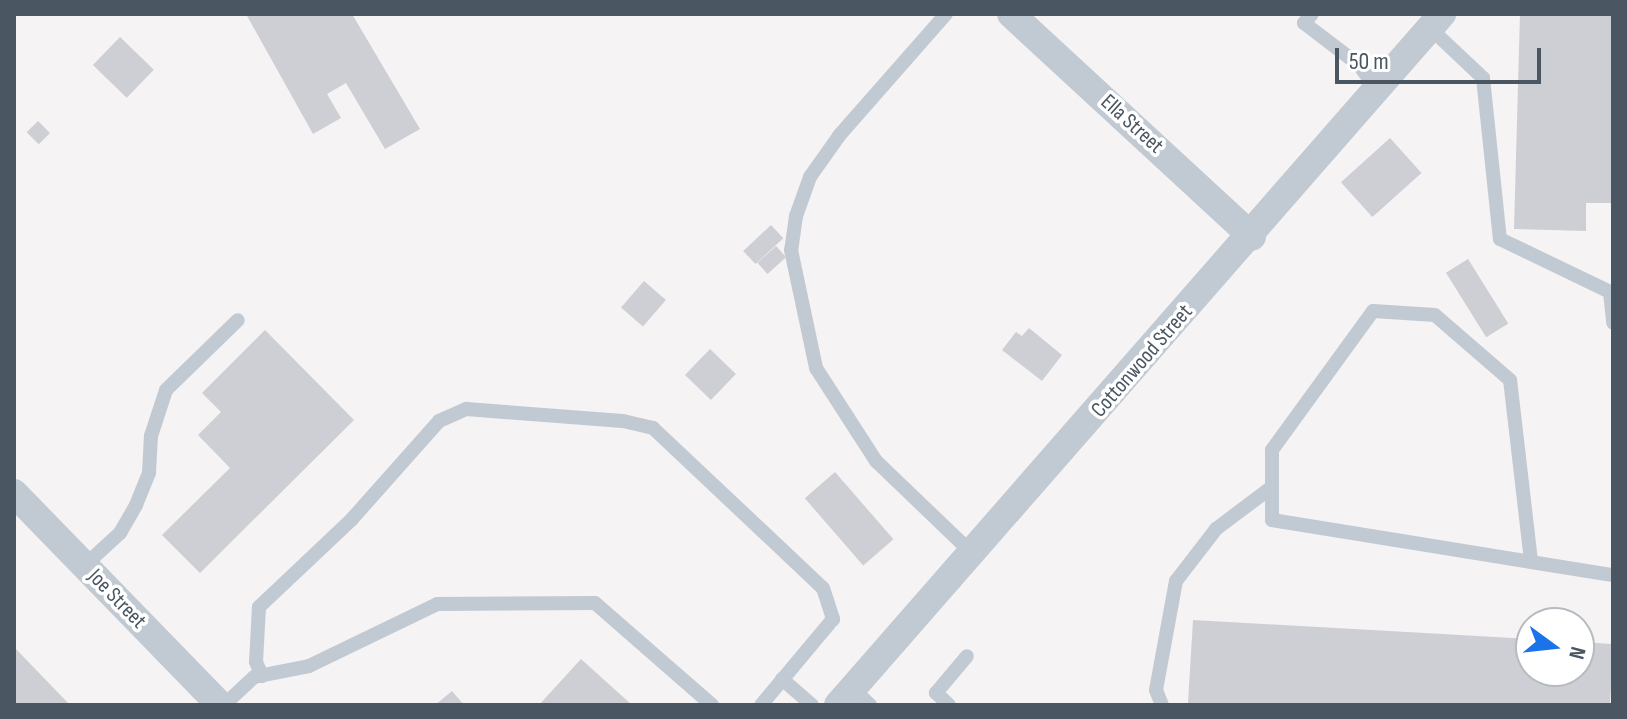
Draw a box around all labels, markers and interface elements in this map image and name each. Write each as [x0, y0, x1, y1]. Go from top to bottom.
scale bar [1339, 32, 1545, 82]
text: 50 m [1349, 47, 1389, 76]
street label: Ella Street [1095, 89, 1169, 159]
street label: Cottonwood Street [1086, 299, 1198, 423]
street label: Joe Street [82, 564, 152, 634]
north arrow [1515, 607, 1595, 687]
text: N [1562, 644, 1591, 662]

